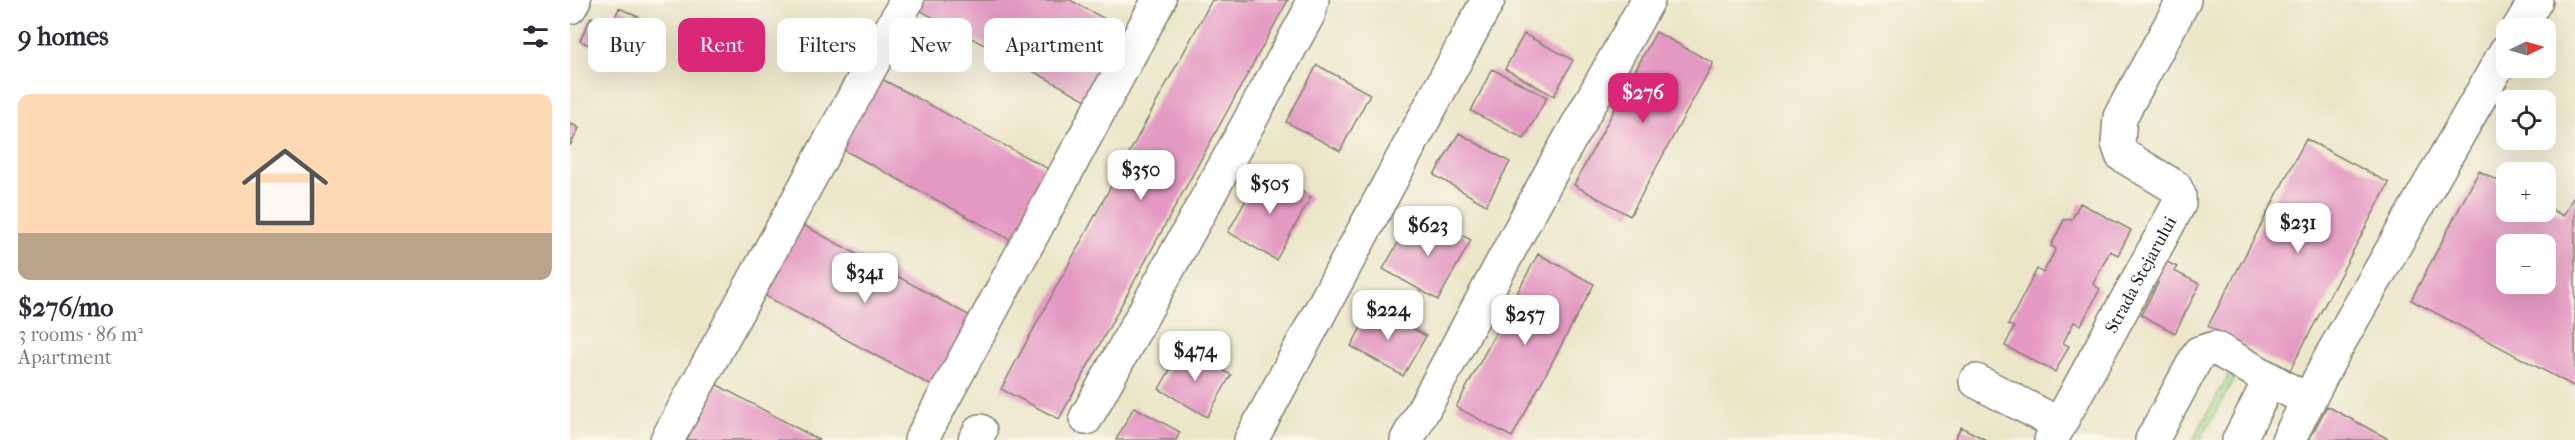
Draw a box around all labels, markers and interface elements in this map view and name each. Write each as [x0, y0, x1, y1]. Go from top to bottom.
chip: Buy [588, 18, 666, 72]
chip: Rent [678, 18, 765, 72]
chip: Filters [777, 18, 877, 72]
chip: New [889, 18, 972, 72]
chip: Apartment [984, 18, 1125, 72]
north arrow [2496, 18, 2556, 78]
map controls [2496, 18, 2556, 294]
icon: filters [519, 20, 552, 53]
text: 9 homes [18, 21, 109, 52]
pin: $276 [1607, 73, 1679, 124]
text: $276 [1622, 81, 1664, 104]
button: locate [2496, 90, 2556, 150]
icon: home [231, 133, 339, 241]
pin: $350 [1105, 150, 1177, 201]
text: $350 [1122, 158, 1160, 181]
button: + [2496, 162, 2556, 222]
pin: $505 [1234, 164, 1306, 215]
text: $505 [1250, 172, 1290, 195]
pin: $231 [2262, 203, 2334, 254]
pin: $623 [1392, 206, 1464, 257]
text: $231 [2280, 211, 2316, 234]
street label: Strada Stejarului [2101, 212, 2181, 337]
text: $623 [1408, 214, 1448, 237]
button: − [2496, 234, 2556, 294]
pin: $341 [829, 253, 901, 304]
text: $341 [846, 261, 884, 284]
pin: $224 [1352, 290, 1424, 341]
text: $276/mo [18, 292, 113, 323]
pin: $257 [1489, 295, 1561, 346]
text: $224 [1366, 298, 1410, 321]
text: $257 [1505, 303, 1545, 326]
text: 3 rooms · 86 m² [18, 323, 143, 346]
pin: $474 [1159, 331, 1231, 382]
text: $474 [1173, 339, 1217, 362]
text: Apartment [18, 346, 112, 369]

